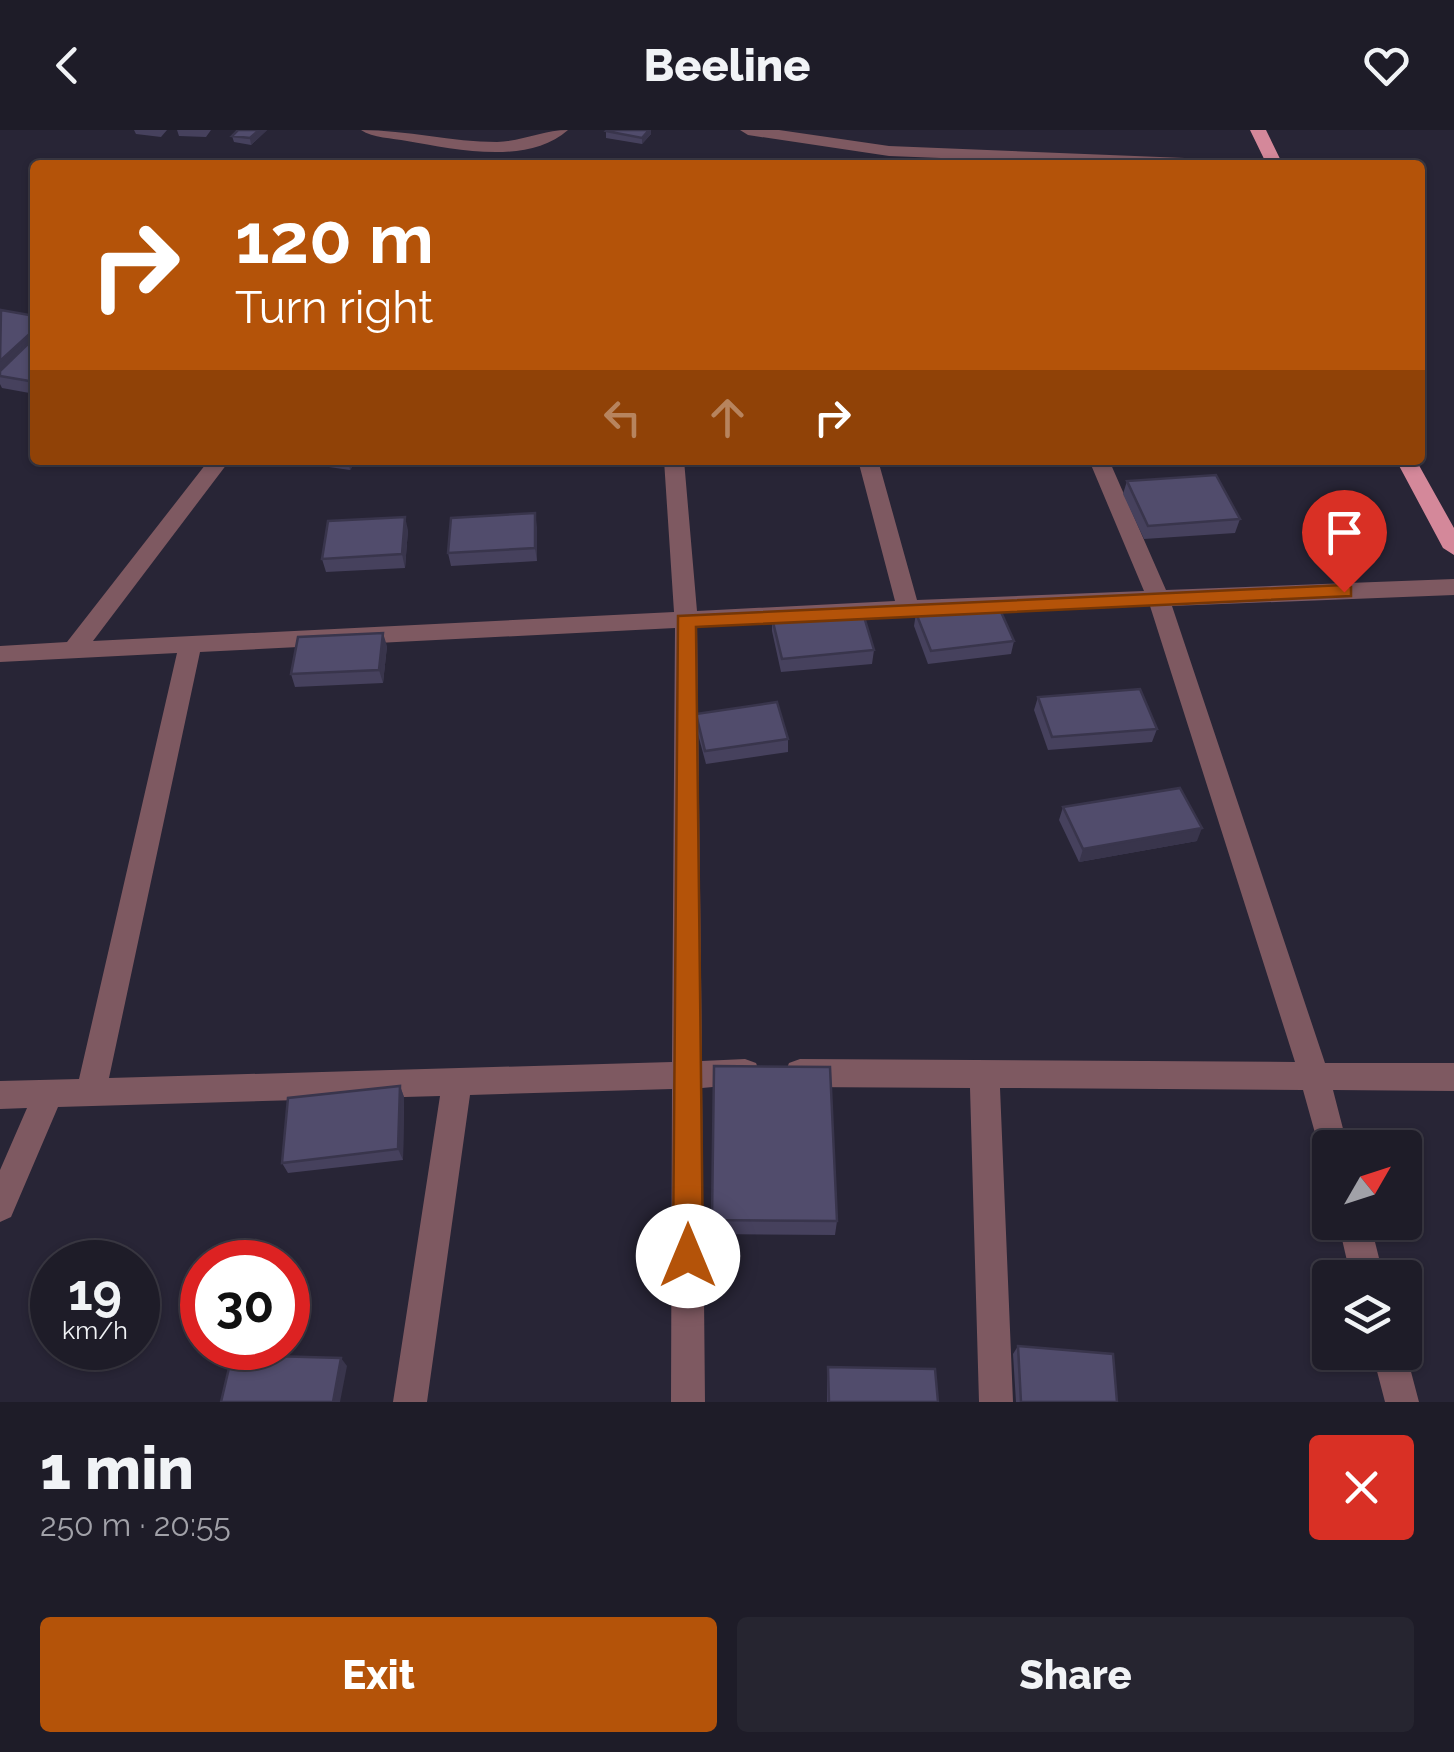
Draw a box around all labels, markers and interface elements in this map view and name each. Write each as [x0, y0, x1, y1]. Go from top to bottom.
icon: back [40, 38, 95, 93]
icon: heart [1359, 38, 1414, 93]
text: Beeline [643, 39, 811, 92]
text: 120 m [235, 197, 434, 279]
icon: right [70, 200, 200, 330]
text: Turn right [235, 281, 433, 334]
icon: left [595, 390, 650, 445]
icon: ahead [700, 390, 755, 445]
icon: right [805, 390, 860, 445]
pin [1302, 490, 1387, 593]
icon: arrive [1317, 505, 1372, 560]
north arrow [1312, 1130, 1422, 1240]
map controls [1312, 1130, 1422, 1370]
position arrow [636, 1204, 740, 1308]
speed limit sign: 30 [180, 1240, 310, 1370]
button: layers [1312, 1260, 1422, 1370]
text: 19 [68, 1263, 122, 1322]
text: km/h [62, 1315, 128, 1345]
text: 1 min [40, 1433, 194, 1503]
button: close [1309, 1435, 1414, 1540]
text: 250 m · 20:55 [40, 1506, 231, 1543]
button: Exit [40, 1617, 717, 1732]
button: Share [737, 1617, 1414, 1732]

